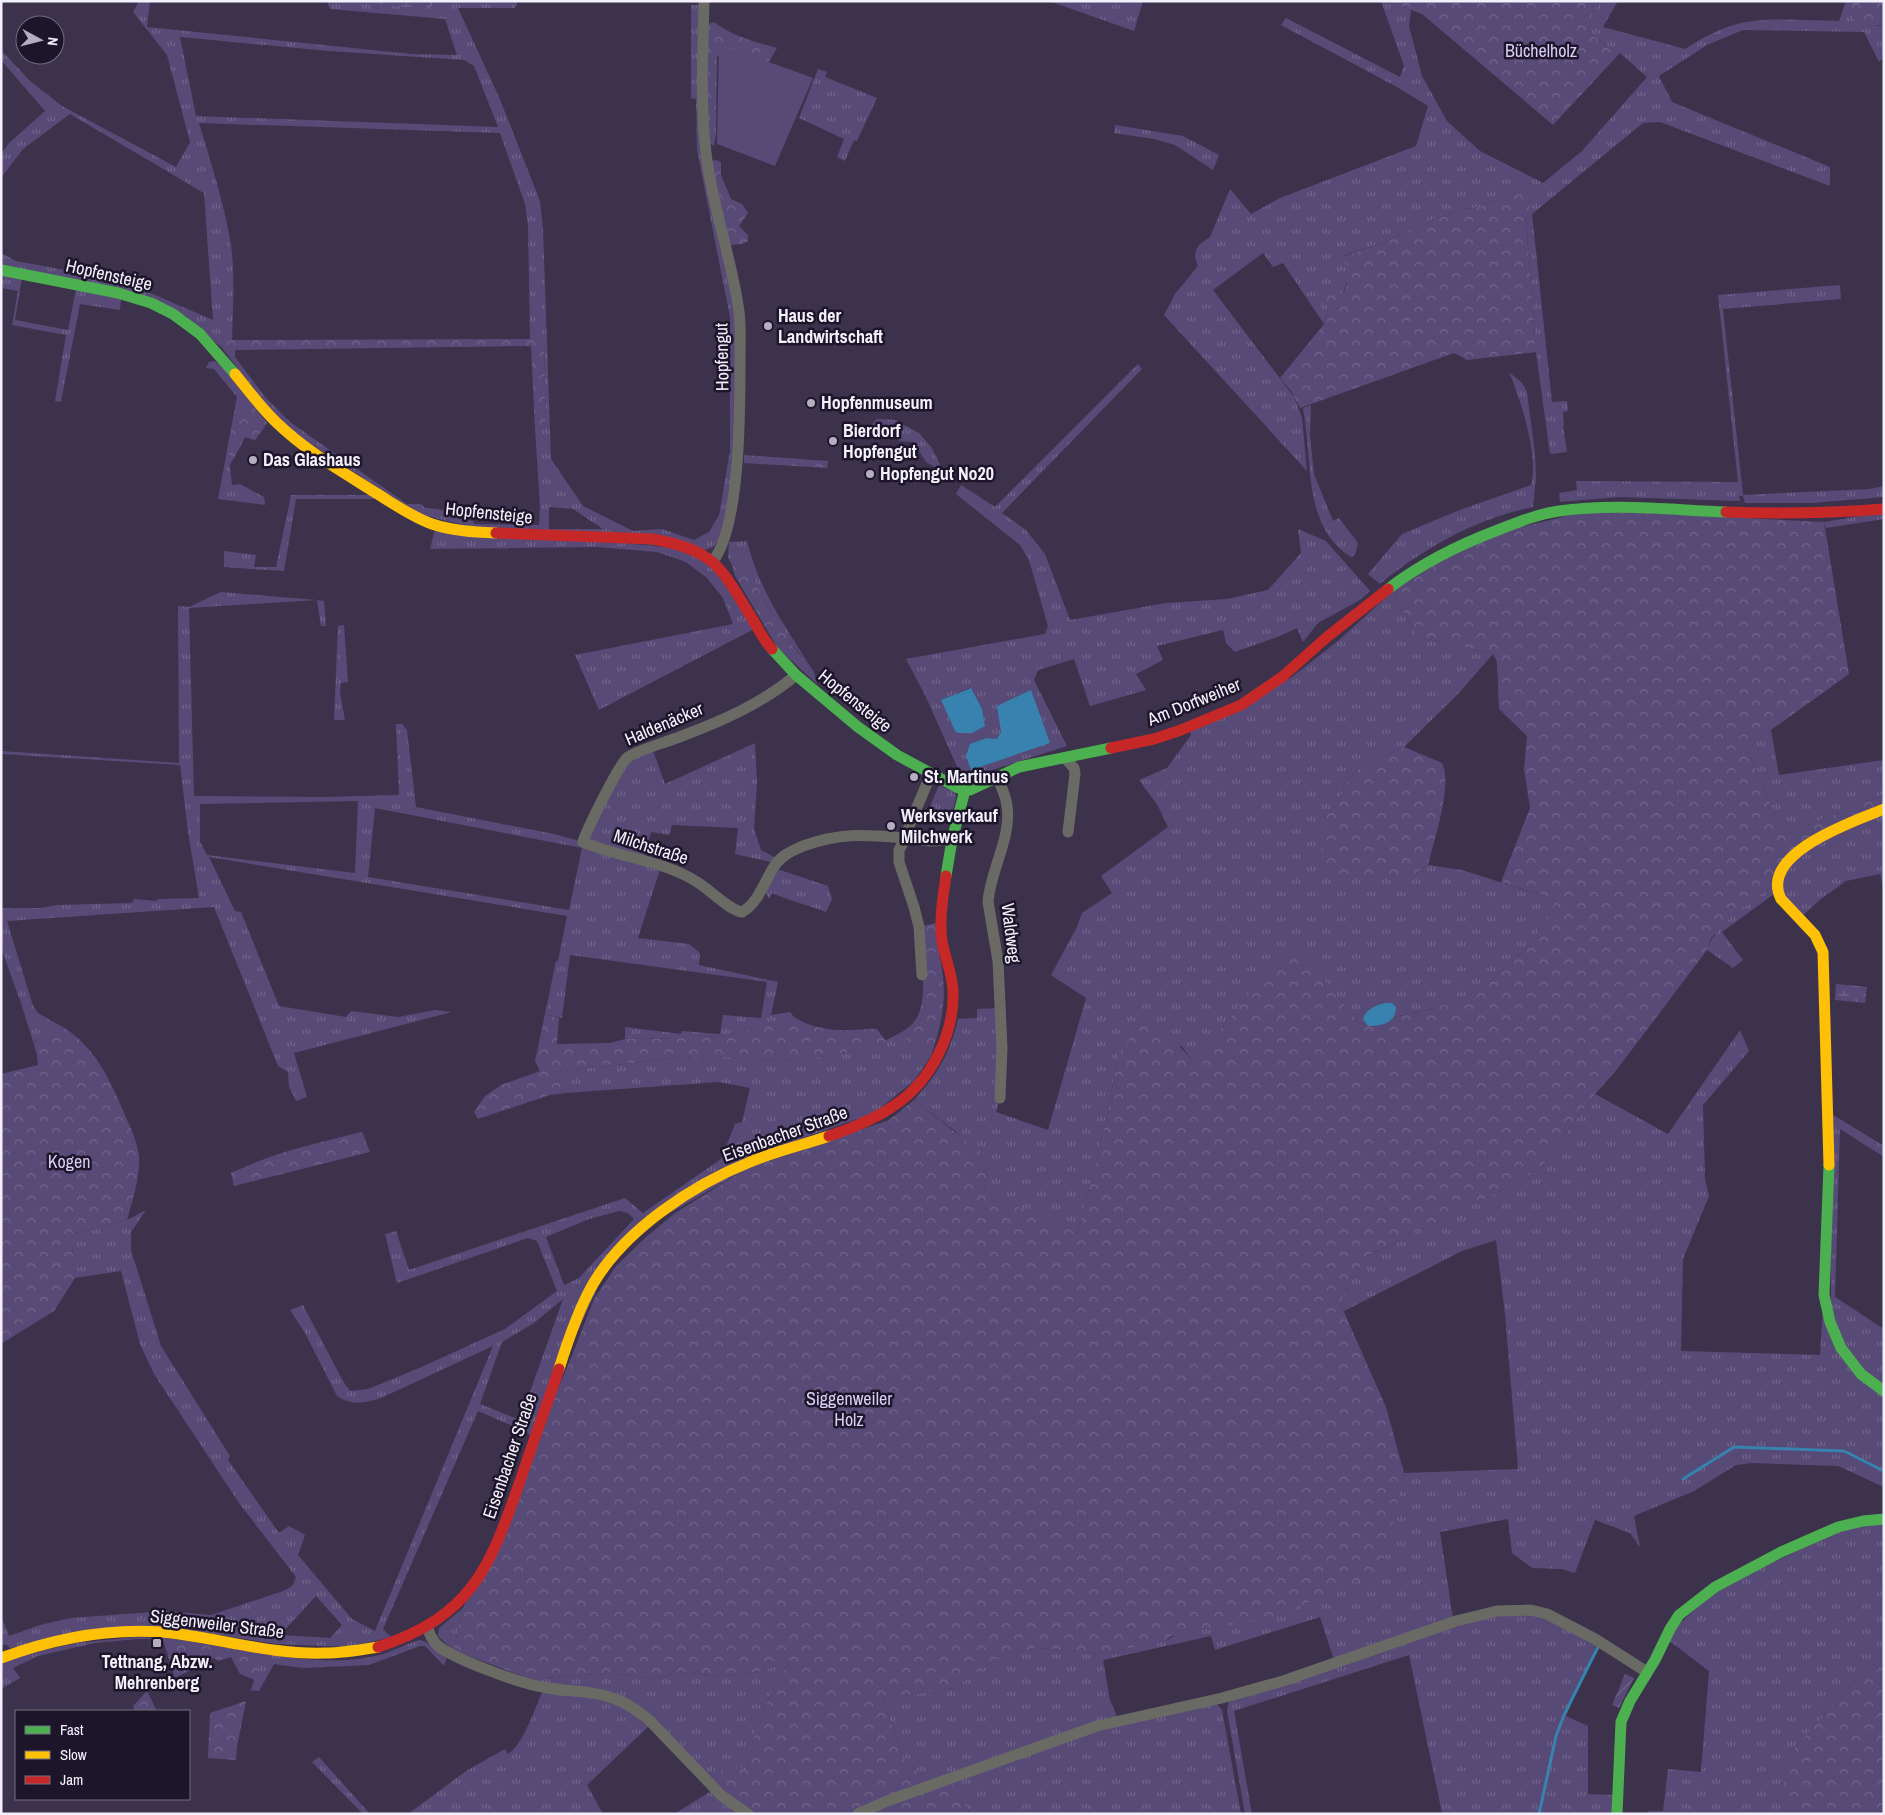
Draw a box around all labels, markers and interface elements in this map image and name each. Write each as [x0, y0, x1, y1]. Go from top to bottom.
north arrow [15, 15, 65, 65]
text: N [43, 36, 62, 47]
park label: Büchelholz [1505, 38, 1577, 63]
street label: Hopfensteige [64, 252, 155, 297]
place label: Haus der Landwirtschaft [778, 303, 883, 349]
marker: Haus der Landwirtschaft [762, 320, 774, 332]
street label: Hopfengut [708, 323, 735, 391]
place label: Hopfenmuseum [821, 390, 933, 415]
marker: Hopfenmuseum [805, 397, 817, 409]
place label: Bierdorf Hopfengut [843, 418, 917, 464]
marker: Bierdorf Hopfengut [827, 435, 839, 447]
place label: Das Glashaus [263, 447, 361, 472]
marker: Das Glashaus [247, 454, 259, 466]
place label: Hopfengut No20 [880, 461, 994, 486]
marker: Hopfengut No20 [864, 468, 876, 480]
street label: Hopfensteige [444, 495, 534, 530]
street label: Hopfensteige [813, 663, 897, 738]
street label: Am Dorfweiher [1143, 671, 1244, 732]
street label: Haldenäcker [621, 696, 707, 751]
place label: St. Martinus [924, 764, 1008, 789]
marker: St. Martinus [908, 771, 920, 783]
place label: Werksverkauf Milchwerk [901, 803, 998, 849]
marker: Werksverkauf Milchwerk [885, 820, 897, 832]
street label: Milchstraße [611, 823, 692, 870]
street label: Waldweg [995, 902, 1028, 965]
street label: Eisenbacher Straße [719, 1099, 851, 1168]
park label: Kogen [48, 1149, 90, 1174]
park label: Siggenweiler Holz [806, 1386, 892, 1432]
street label: Eisenbacher Straße [476, 1390, 543, 1522]
street label: Siggenweiler Straße [149, 1603, 285, 1644]
marker: Tettnang, Abzw. Mehrenberg [151, 1637, 163, 1649]
place label: Tettnang, Abzw. Mehrenberg [101, 1649, 213, 1695]
legend [15, 1710, 190, 1800]
text: Fast [60, 1719, 84, 1740]
text: Slow [60, 1744, 87, 1765]
text: Jam [60, 1769, 83, 1790]

